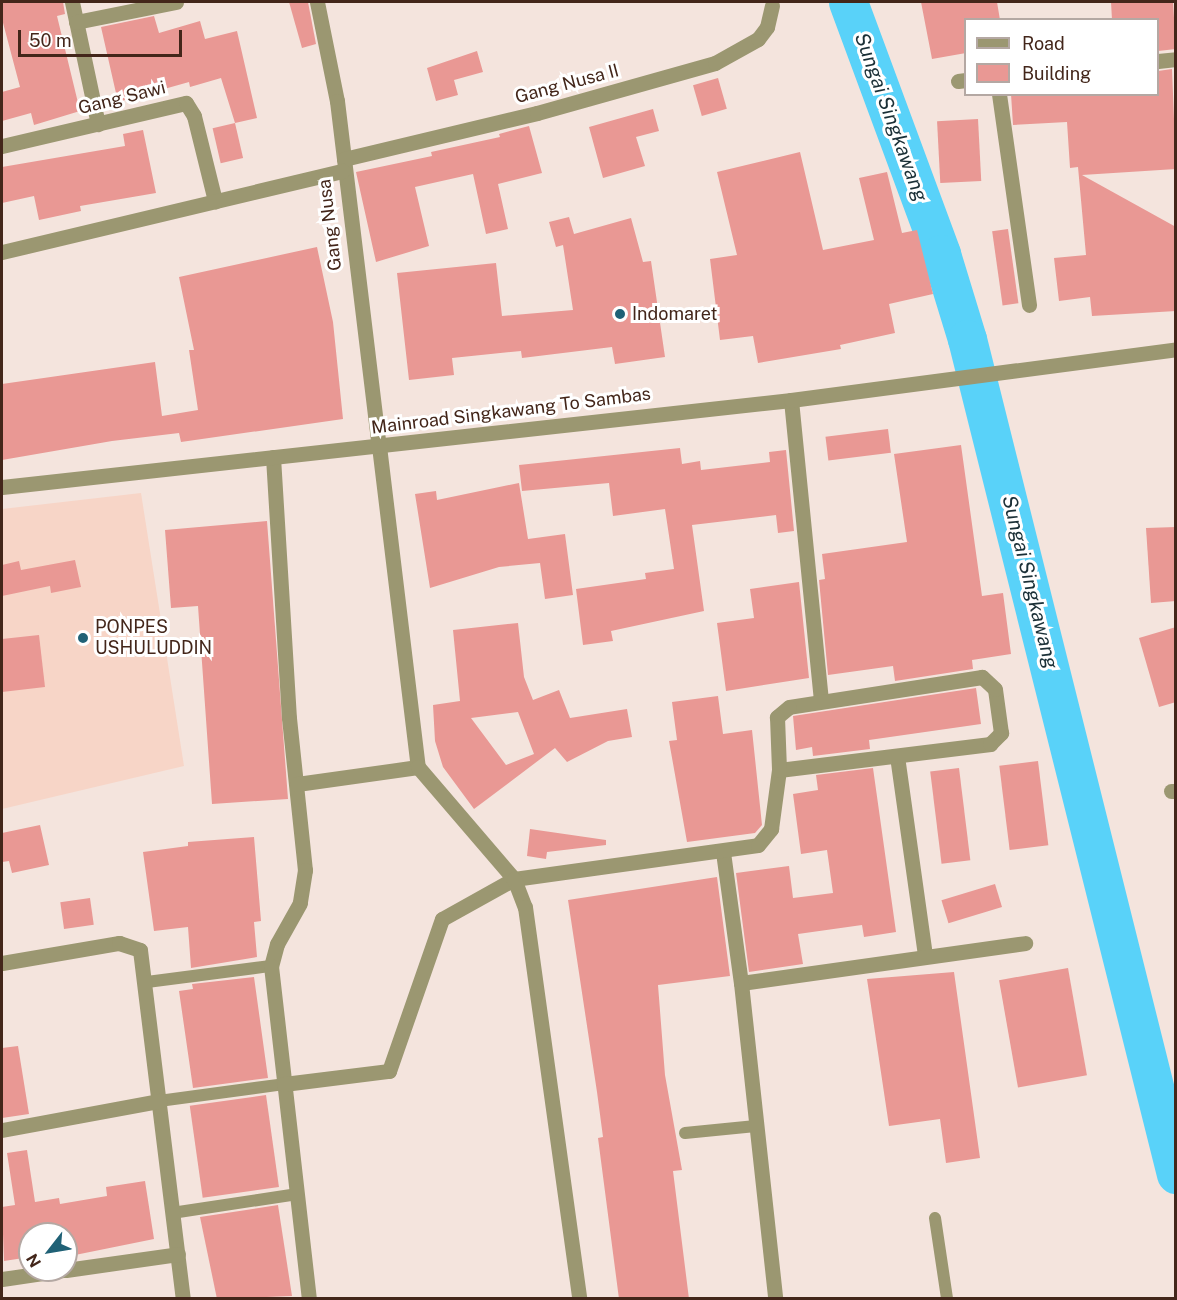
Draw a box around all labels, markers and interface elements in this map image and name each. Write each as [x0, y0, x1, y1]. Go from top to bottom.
scale bar [21, 18, 184, 56]
legend [964, 18, 1159, 96]
water label: Sungai Singkawang [849, 29, 933, 205]
text: 50 m [29, 30, 72, 51]
text: Road [1022, 33, 1065, 54]
street label: Gang Nusa II [513, 60, 621, 108]
text: Building [1022, 63, 1091, 84]
street label: Gang Sawi [76, 77, 168, 119]
street label: Gang Nusa [314, 178, 346, 272]
place label: Indomaret [632, 303, 718, 325]
marker: Indomaret [613, 307, 627, 321]
street label: Mainroad Singkawang To Sambas [370, 383, 652, 439]
water label: Sungai Singkawang [997, 493, 1063, 671]
place label: PONPES USHULUDDIN [95, 617, 212, 660]
marker: PONPES USHULUDDIN [76, 631, 90, 645]
north arrow [18, 1222, 78, 1282]
text: N [22, 1250, 45, 1271]

